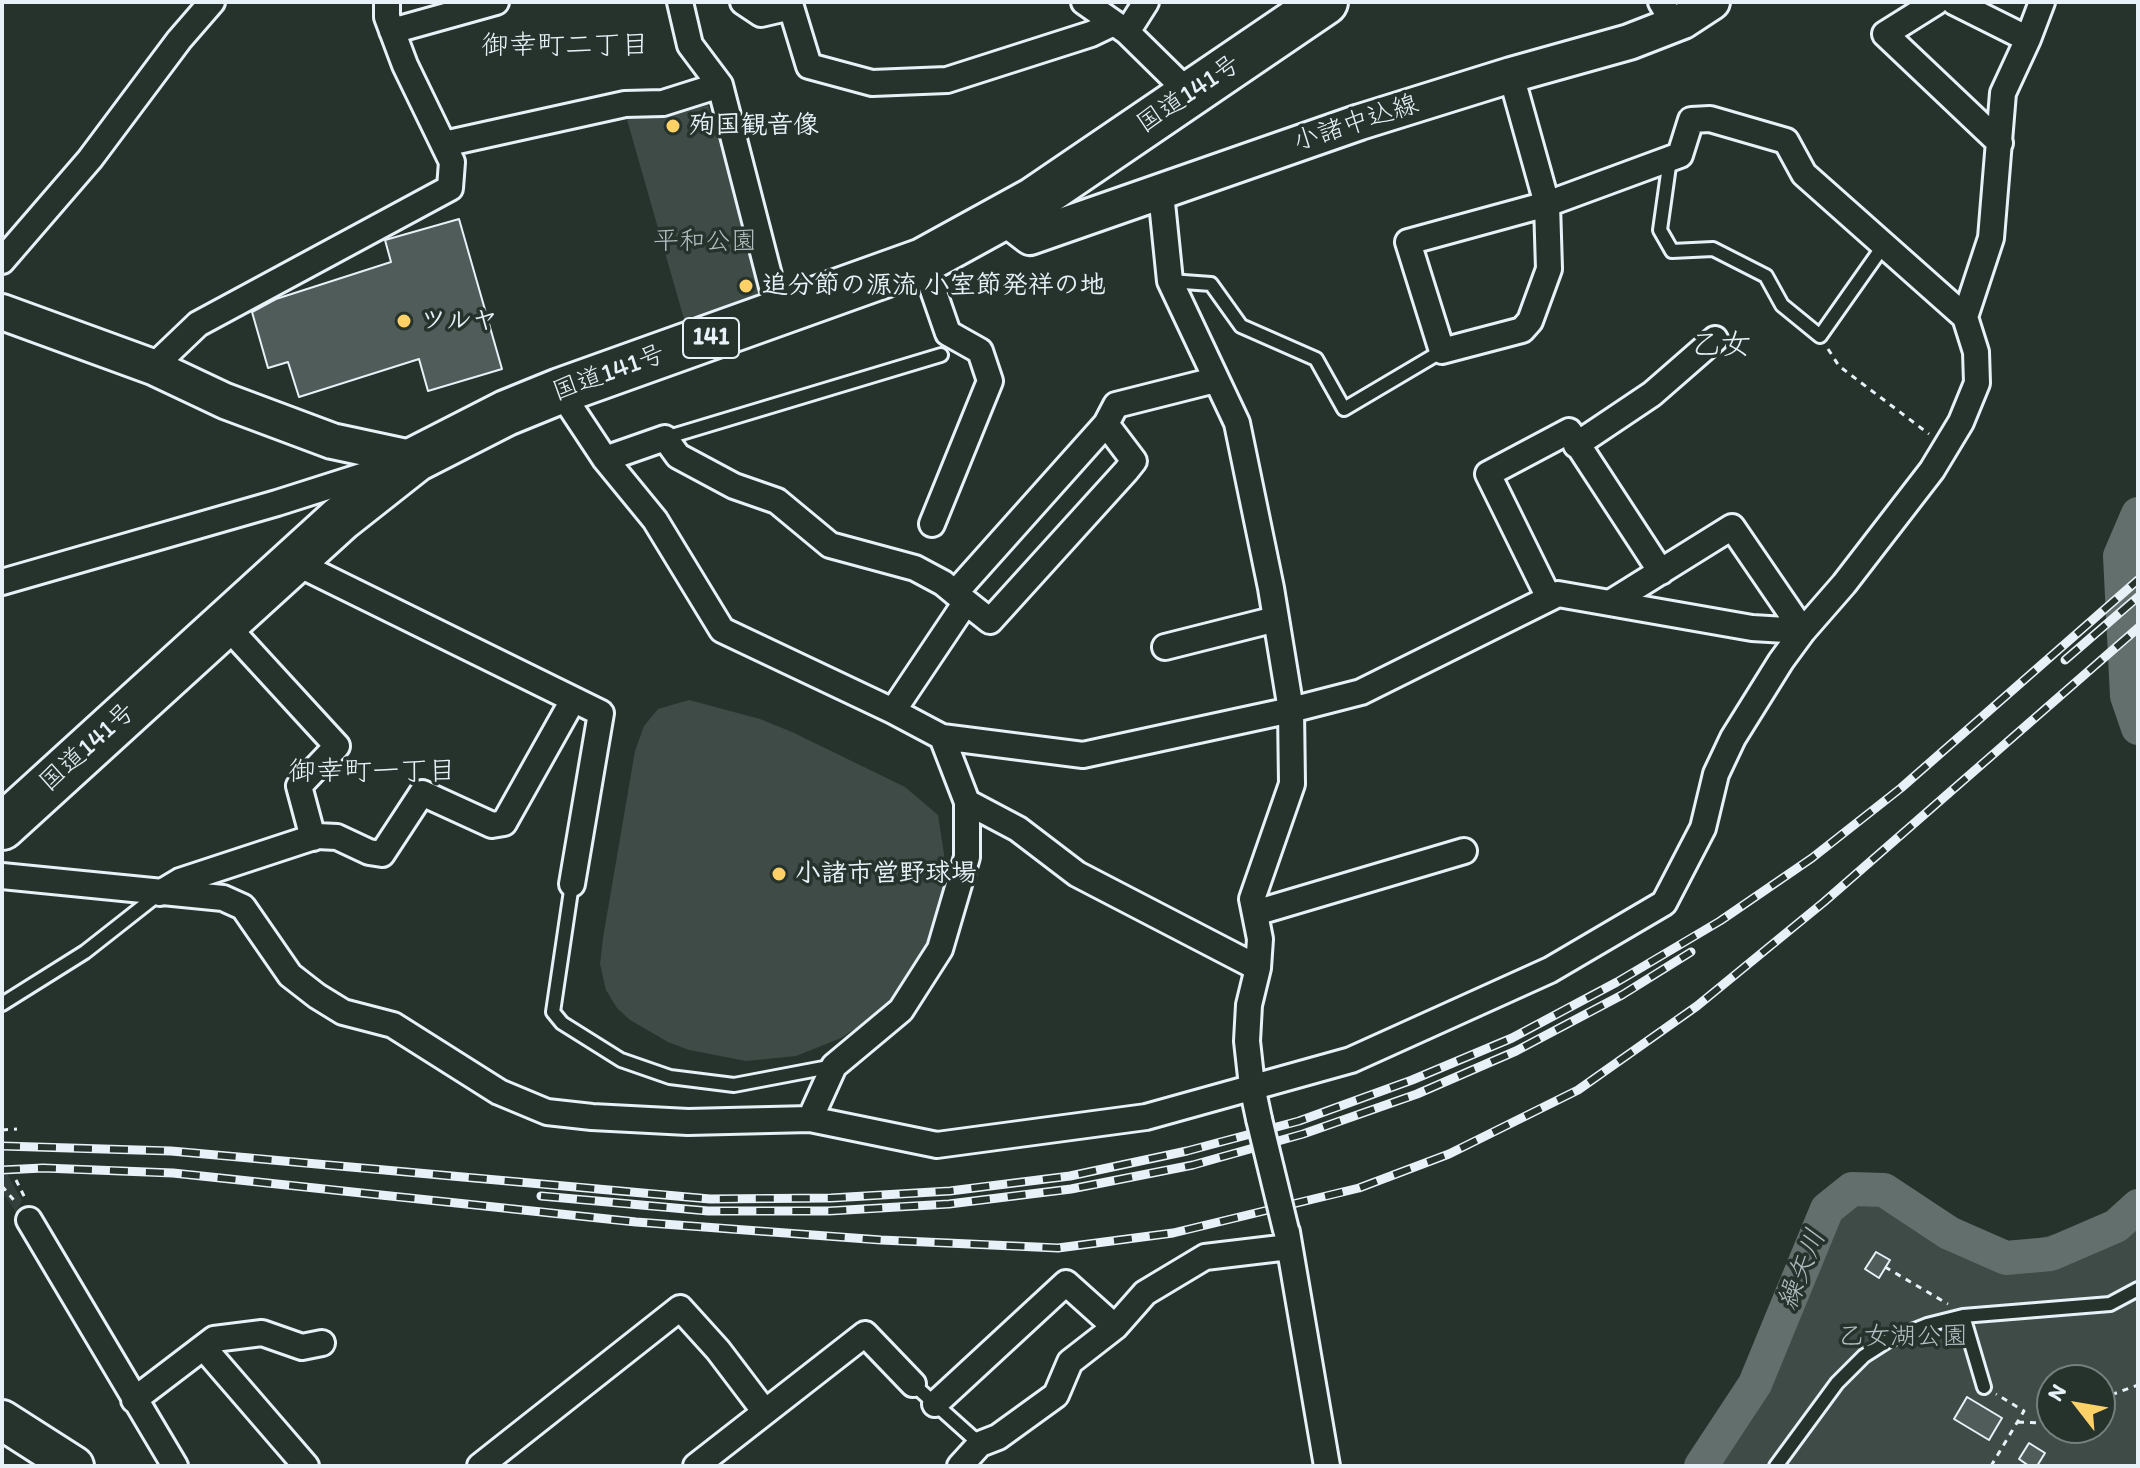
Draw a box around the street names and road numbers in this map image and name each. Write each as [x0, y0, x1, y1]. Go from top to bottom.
street label: 国道141号 [1131, 49, 1247, 141]
street label: 小諸中込線 [1289, 89, 1423, 159]
road number: 141 [683, 318, 739, 358]
street label: 国道141号 [548, 339, 670, 409]
street label: 国道141号 [34, 697, 142, 799]

